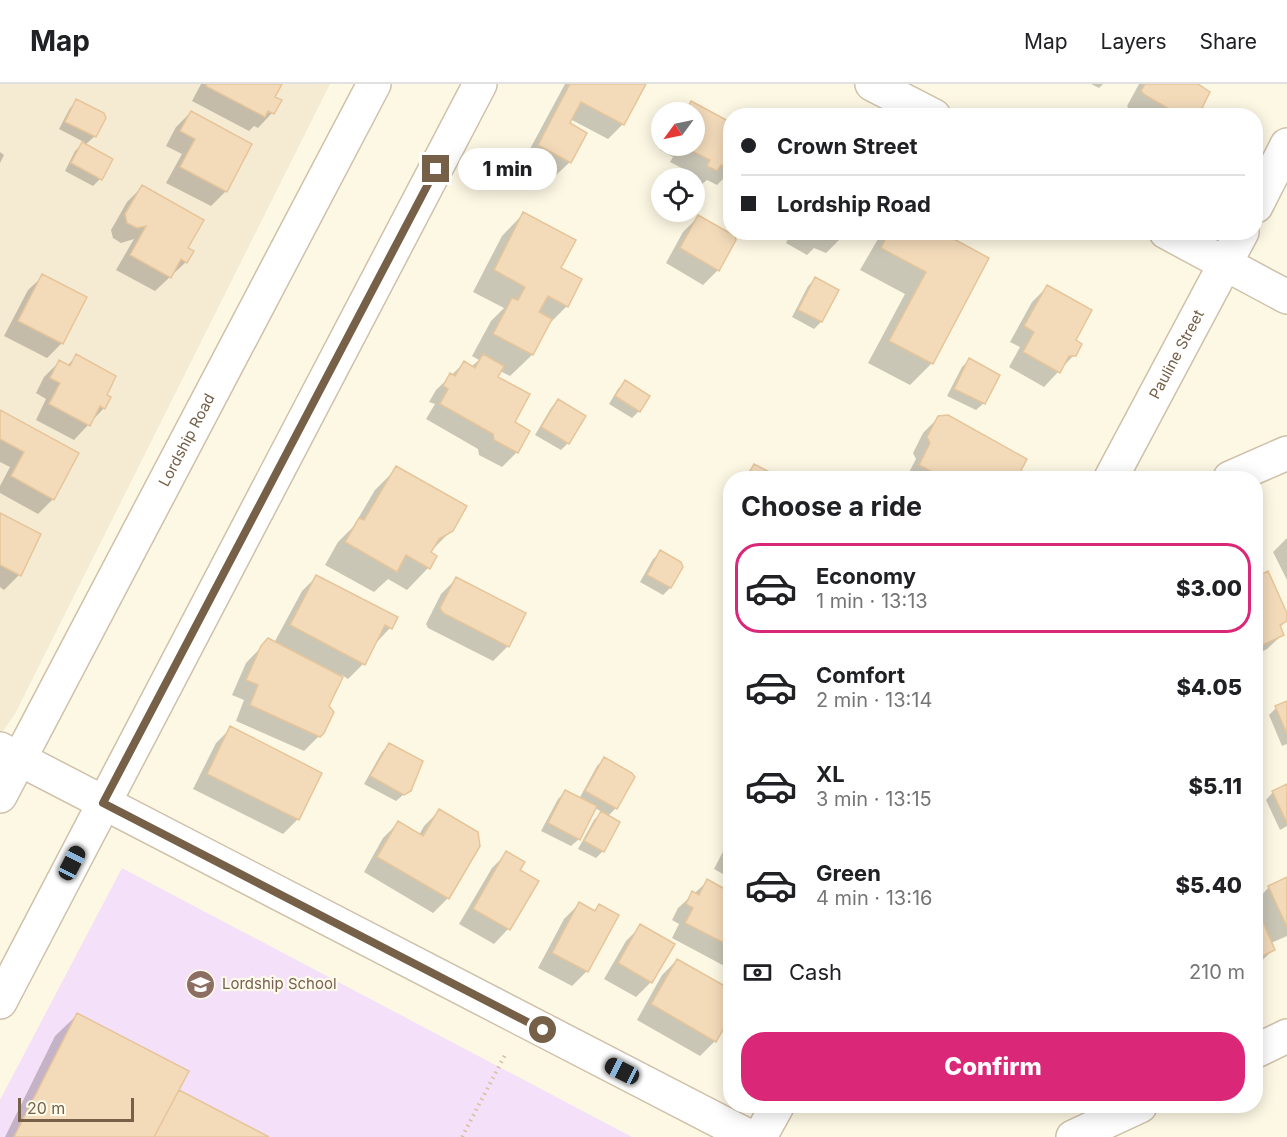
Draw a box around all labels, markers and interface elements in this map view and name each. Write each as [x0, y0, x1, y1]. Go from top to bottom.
text: Map [30, 24, 90, 58]
text: Map [1024, 29, 1068, 54]
text: Layers [1101, 29, 1167, 54]
text: Share [1200, 29, 1257, 54]
north arrow [651, 102, 705, 156]
map controls [651, 102, 705, 222]
text: Crown Street [777, 133, 918, 159]
callout: 1 min [457, 148, 556, 190]
route end [422, 155, 449, 182]
text: 1 min [482, 157, 533, 181]
button: locate [651, 168, 705, 222]
text: Lordship Road [777, 191, 931, 217]
street label: Pauline Street [1145, 306, 1208, 402]
street label: Lordship Road [154, 390, 219, 490]
text: Choose a ride [741, 490, 922, 523]
icon: car [744, 561, 798, 615]
text: Economy [816, 563, 916, 589]
text: $3.00 [1176, 575, 1242, 601]
text: 1 min · 13:13 [816, 589, 928, 613]
icon: car [744, 660, 798, 714]
text: Comfort [816, 662, 905, 688]
text: $4.05 [1176, 674, 1242, 700]
text: 2 min · 13:14 [816, 688, 932, 712]
icon: car [744, 759, 798, 813]
text: XL [816, 761, 845, 787]
text: $5.11 [1188, 773, 1242, 799]
text: 3 min · 13:15 [816, 787, 932, 811]
car [56, 843, 88, 883]
icon: car [744, 858, 798, 912]
text: Green [816, 860, 881, 886]
text: $5.40 [1175, 872, 1242, 898]
text: 4 min · 13:16 [816, 886, 933, 910]
icon: cash [741, 956, 774, 989]
text: Cash [789, 959, 842, 985]
text: 210 m [1189, 960, 1245, 984]
school or university icon: Lordship School [185, 968, 217, 1000]
place label: Lordship School [222, 974, 337, 993]
route start [529, 1016, 556, 1043]
button: Confirm [741, 1032, 1245, 1101]
car [602, 1055, 642, 1087]
scale bar [18, 1095, 134, 1122]
text: 20 m [27, 1098, 65, 1118]

